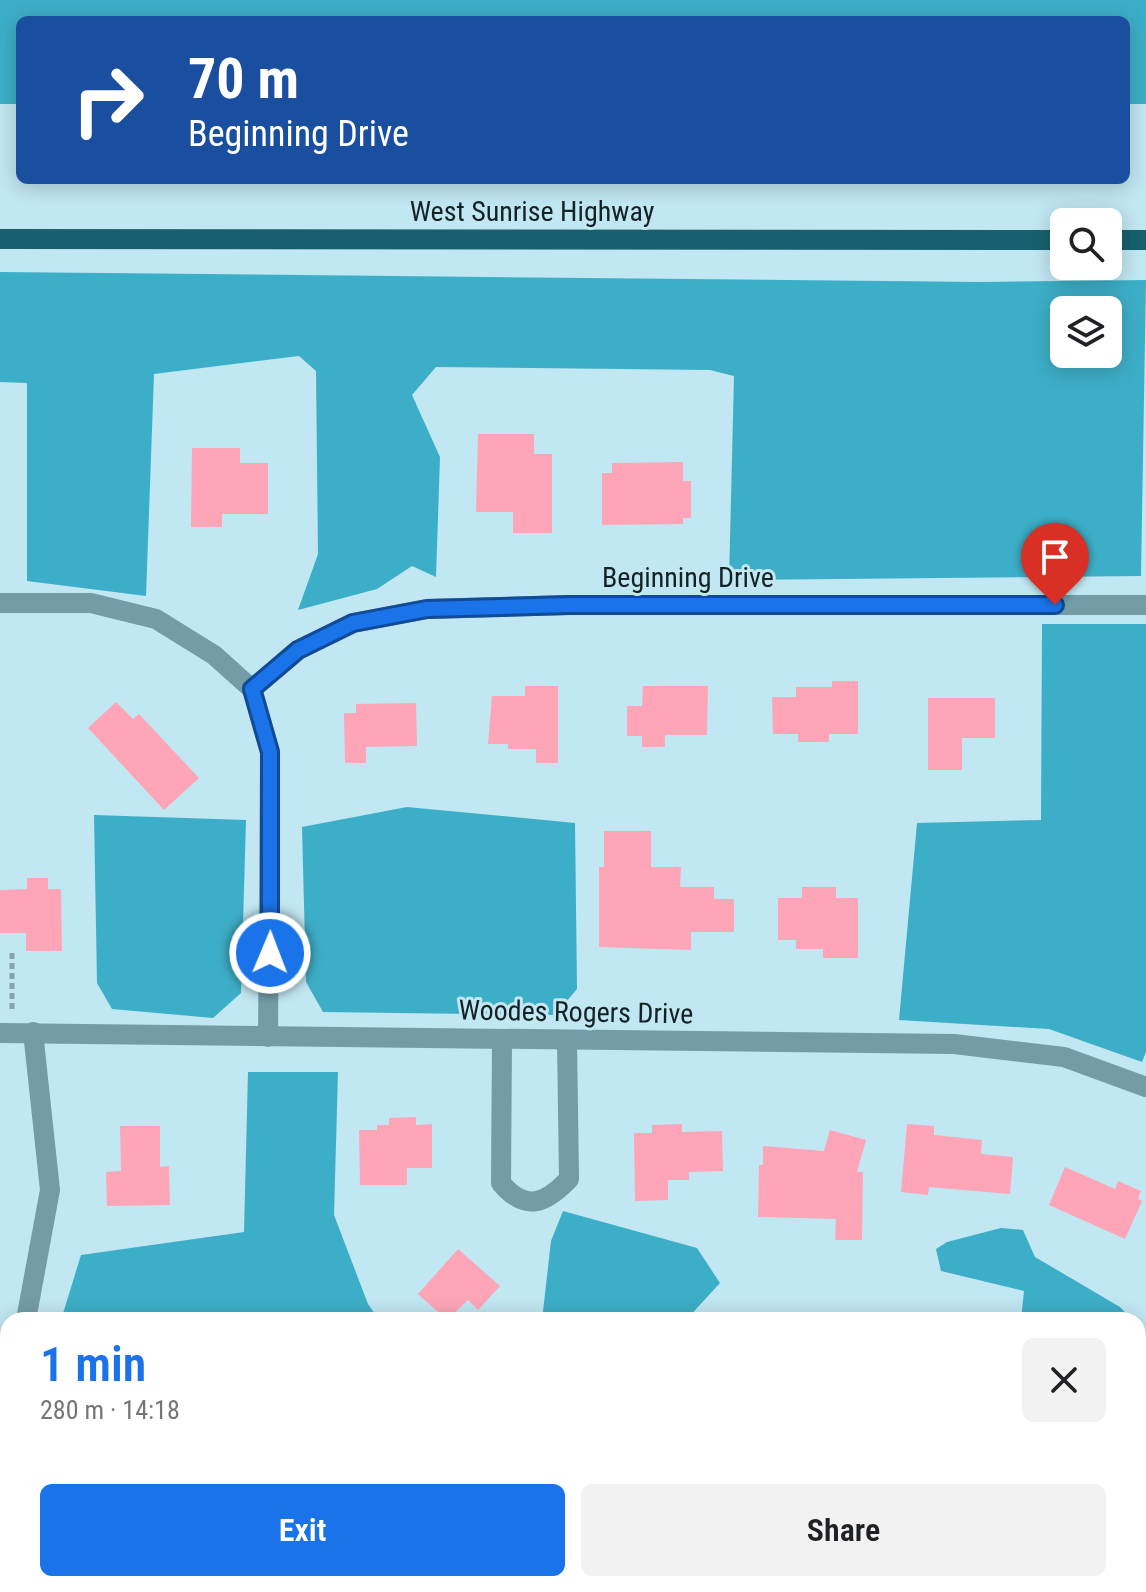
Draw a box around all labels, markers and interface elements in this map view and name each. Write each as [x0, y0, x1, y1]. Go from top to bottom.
text: 70 m [188, 46, 299, 112]
icon: right [56, 48, 160, 152]
text: Beginning Drive [188, 113, 409, 155]
street label: West Sunrise Highway [410, 195, 655, 228]
map controls [1050, 208, 1122, 368]
button: search [1050, 208, 1122, 280]
button: layers [1050, 296, 1122, 368]
pin [1021, 523, 1089, 605]
icon: arrive [1033, 535, 1077, 579]
street label: Beginning Drive [602, 561, 774, 594]
position arrow [228, 911, 312, 995]
street label: Woodes Rogers Drive [458, 993, 694, 1031]
text: 1 min [40, 1336, 146, 1393]
button: close [1022, 1338, 1106, 1422]
text: 280 m · 14:18 [40, 1395, 180, 1425]
button: Exit [40, 1484, 565, 1576]
button: Share [581, 1484, 1106, 1576]

